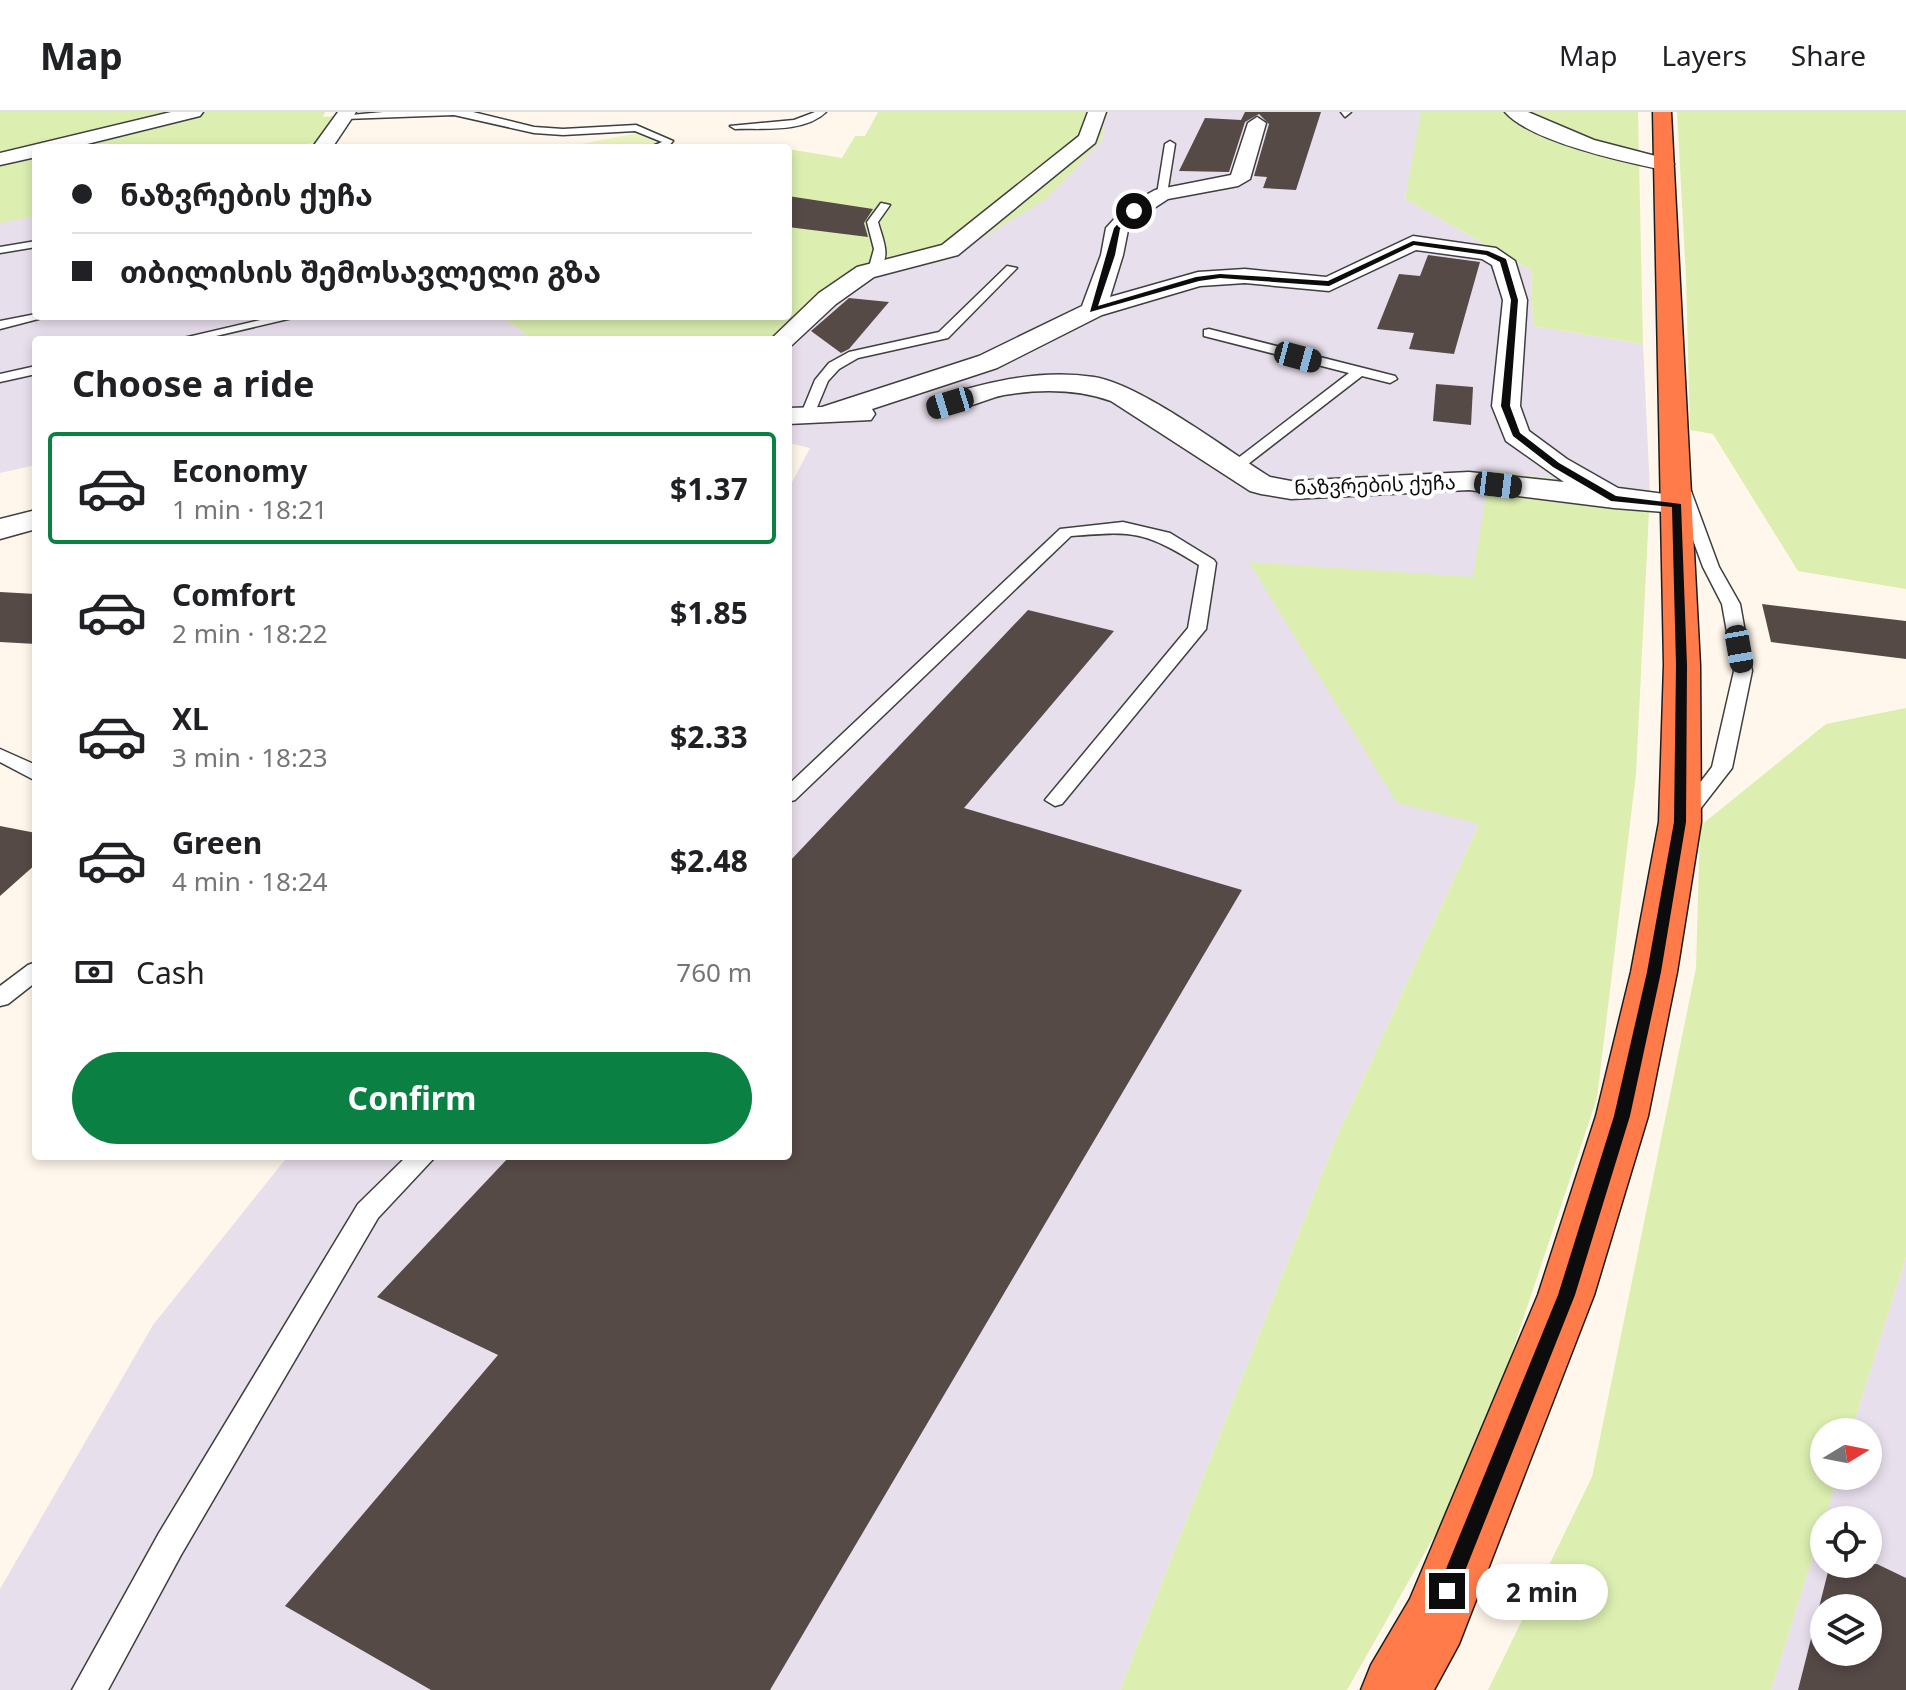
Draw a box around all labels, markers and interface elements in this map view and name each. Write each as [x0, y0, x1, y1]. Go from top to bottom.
text: Map [40, 29, 123, 81]
text: Map [1559, 36, 1617, 74]
text: Layers [1661, 36, 1747, 74]
text: Share [1791, 36, 1866, 74]
text: ნაზვრების ქუჩა [120, 174, 373, 215]
route start [1116, 193, 1152, 229]
text: თბილისის შემოსავლელი გზა [120, 251, 601, 292]
car [1272, 339, 1324, 375]
text: Choose a ride [72, 359, 314, 408]
car [924, 385, 976, 421]
text: Economy [172, 450, 307, 491]
icon: car [76, 452, 148, 524]
text: $1.37 [670, 468, 748, 509]
street label: ნაზვრების ქუჩა [1294, 468, 1456, 501]
car [1473, 470, 1523, 500]
text: 1 min · 18:21 [172, 491, 328, 527]
text: Comfort [172, 574, 296, 615]
icon: car [76, 576, 148, 648]
text: $1.85 [670, 592, 748, 633]
text: 2 min · 18:22 [172, 615, 328, 651]
car [1723, 623, 1755, 675]
text: XL [172, 698, 209, 739]
icon: car [76, 700, 148, 772]
text: $2.33 [670, 716, 748, 757]
text: 3 min · 18:23 [172, 739, 328, 775]
text: Green [172, 822, 262, 863]
icon: car [76, 824, 148, 896]
text: $2.48 [670, 840, 748, 881]
text: 4 min · 18:24 [172, 863, 328, 899]
icon: cash [72, 950, 116, 994]
text: Cash [136, 952, 205, 993]
text: 760 m [676, 954, 752, 990]
button: Confirm [72, 1052, 752, 1144]
north arrow [1810, 1418, 1882, 1490]
map controls [1810, 1418, 1882, 1666]
button: locate [1810, 1506, 1882, 1578]
callout: 2 min [1475, 1563, 1607, 1619]
route end [1429, 1573, 1465, 1609]
text: 2 min [1506, 1574, 1578, 1610]
button: layers [1810, 1594, 1882, 1666]

